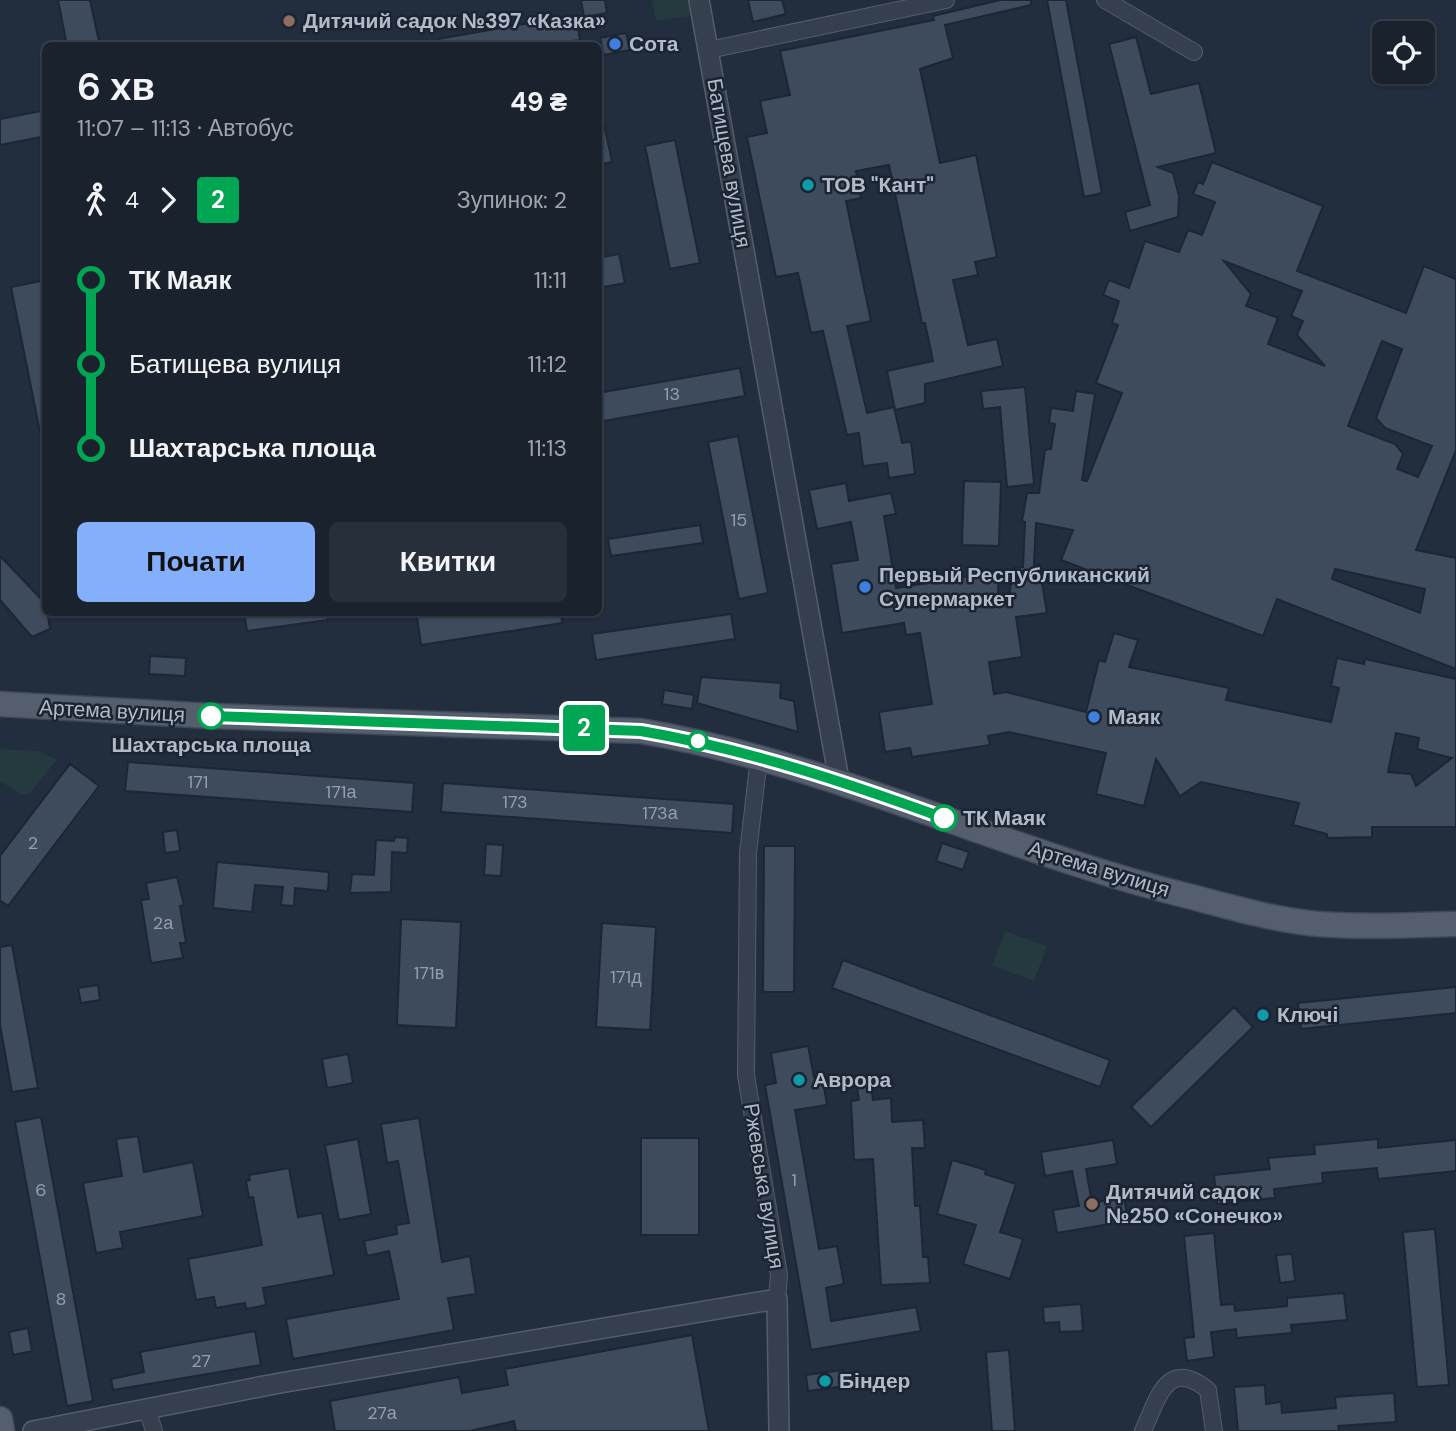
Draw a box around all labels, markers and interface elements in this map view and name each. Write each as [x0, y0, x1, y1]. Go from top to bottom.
place label: Дитячий садок №397 «Казка» [303, 7, 606, 35]
marker: Дитячий садок №397 «Казка» [281, 13, 297, 29]
map controls [1372, 21, 1435, 84]
button: locate [1372, 21, 1435, 84]
place label: Сота [629, 30, 679, 58]
marker: Сота [607, 36, 623, 52]
text: 6 хв [77, 62, 155, 112]
street label: Батищева вулиця [700, 76, 758, 250]
text: 49 ₴ [510, 85, 567, 119]
text: 11:07 – 11:13 · Автобус [77, 113, 293, 143]
place label: ТОВ "Кант" [822, 171, 934, 199]
marker: ТОВ "Кант" [800, 177, 816, 193]
icon: walk [77, 181, 115, 219]
icon: forward [149, 181, 187, 219]
text: 2 [211, 184, 225, 215]
text: 4 [125, 185, 139, 215]
text: Зупинок: 2 [457, 185, 567, 215]
text: ТК Маяк [129, 263, 231, 297]
text: 11:11 [534, 265, 567, 295]
text: Батищева вулиця [129, 347, 341, 381]
text: 11:12 [528, 349, 567, 379]
house number: 13 [664, 382, 680, 406]
text: Шахтарська площа [129, 431, 376, 465]
text: 11:13 [527, 433, 567, 463]
house number: 15 [731, 508, 747, 532]
button: Почати [77, 522, 315, 602]
button: Квитки [329, 522, 567, 602]
place label: Первый Республиканский Супермаркет [879, 561, 1150, 613]
marker: Первый Республиканский Супермаркет [857, 579, 873, 595]
street label: Артема вулиця [38, 693, 186, 729]
marker: Шахтарська площа [198, 703, 224, 729]
place label: Маяк [1108, 703, 1161, 731]
line badge: 2 [561, 705, 607, 751]
marker: Маяк [1086, 709, 1102, 725]
text: 2 [577, 712, 591, 743]
place label: Шахтарська площа [111, 731, 311, 759]
unlabelled marker [688, 731, 708, 751]
house number: 171 [188, 770, 208, 794]
house number: 171а [326, 780, 357, 804]
house number: 173 [502, 790, 528, 814]
house number: 173а [642, 801, 679, 825]
place label: ТК Маяк [963, 804, 1046, 832]
marker: ТК Маяк [931, 805, 957, 831]
house number: 2 [28, 831, 38, 855]
street label: Артема вулиця [1025, 834, 1173, 904]
house number: 2а [153, 911, 174, 935]
house number: 171в [414, 961, 444, 985]
house number: 171д [610, 965, 642, 989]
place label: Ключі [1277, 1001, 1338, 1029]
marker: Ключі [1255, 1007, 1271, 1023]
place label: Аврора [813, 1066, 892, 1094]
marker: Аврора [791, 1072, 807, 1088]
street label: Ржевська вулиця [737, 1101, 791, 1271]
house number: 1 [791, 1168, 797, 1192]
house number: 6 [35, 1178, 47, 1202]
place label: Дитячий садок №250 «Сонечко» [1106, 1178, 1283, 1230]
marker: Дитячий садок №250 «Сонечко» [1084, 1196, 1100, 1212]
house number: 8 [56, 1287, 66, 1311]
house number: 27 [191, 1349, 211, 1373]
place label: Біндер [839, 1367, 910, 1395]
marker: Біндер [817, 1373, 833, 1389]
house number: 27а [367, 1401, 398, 1425]

